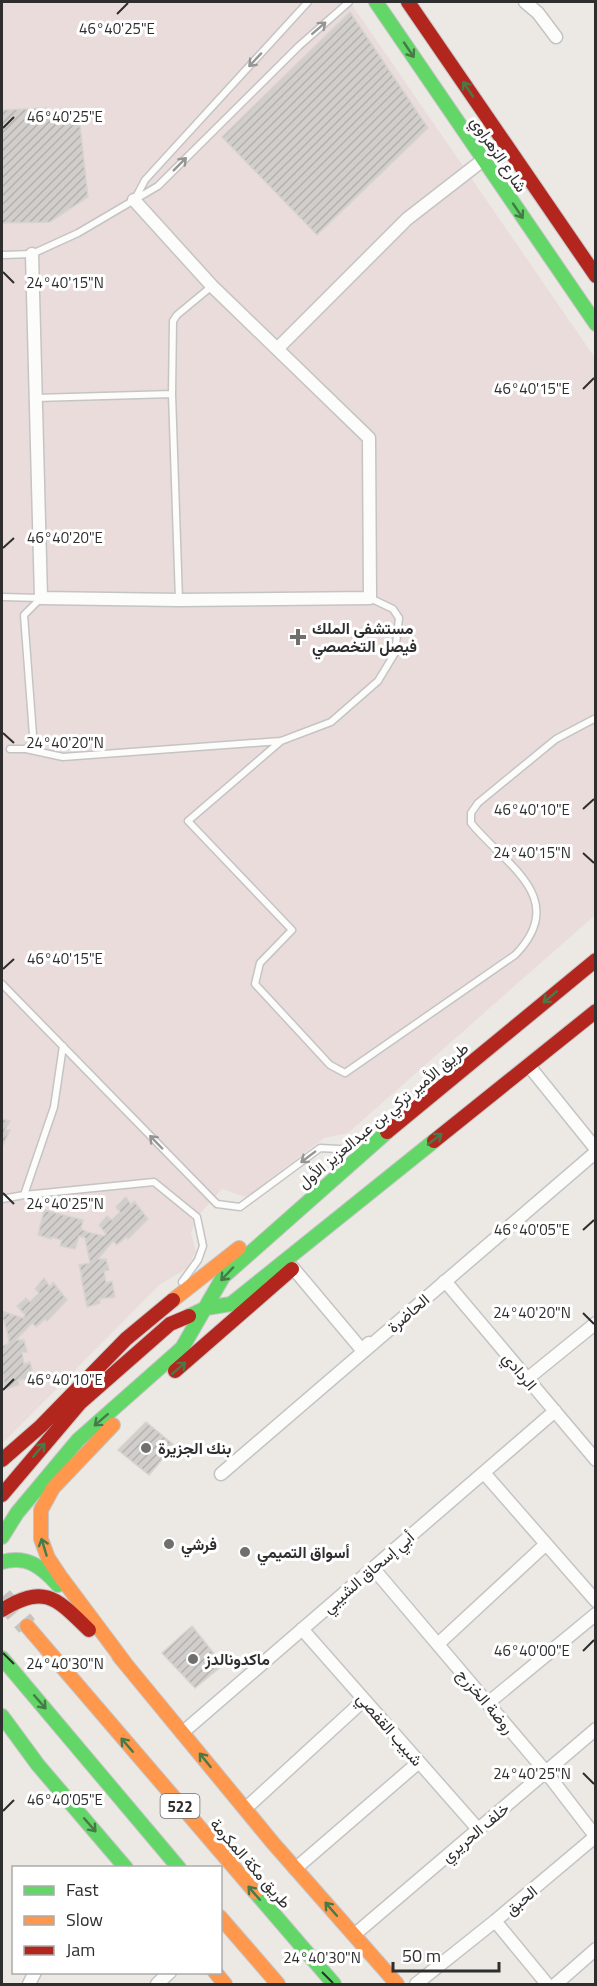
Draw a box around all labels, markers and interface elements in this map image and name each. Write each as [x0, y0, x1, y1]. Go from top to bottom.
text: 46°40'25"E [79, 17, 155, 40]
one-way arrow [311, 21, 326, 35]
one-way arrow [403, 41, 415, 58]
one-way arrow [247, 53, 262, 68]
one-way arrow [461, 81, 473, 98]
text: 46°40'25"E [27, 105, 103, 128]
street label: شارع الزهراوي [463, 111, 533, 198]
one-way arrow [172, 157, 187, 172]
one-way arrow [512, 203, 524, 219]
text: 24°40'15"N [26, 271, 104, 294]
text: 46°40'15"E [494, 377, 570, 400]
text: 46°40'20"E [27, 526, 103, 549]
place label: مستشفى الملك فيصل التخصصي [312, 616, 417, 660]
marker: مستشفى الملك فيصل التخصصي [289, 628, 307, 646]
text: 24°40'20"N [26, 731, 104, 754]
text: 46°40'10"E [494, 798, 570, 821]
text: 24°40'15"N [493, 841, 571, 864]
text: 46°40'15"E [27, 947, 103, 970]
one-way arrow [543, 990, 558, 1004]
street label: طريق الأمير تركي بن عبدالعزيز الأول [292, 1036, 475, 1195]
one-way arrow [427, 1132, 443, 1145]
one-way arrow [149, 1134, 164, 1149]
one-way arrow [301, 1151, 317, 1163]
text: 24°40'25"N [26, 1192, 104, 1215]
text: 46°40'05"E [494, 1218, 570, 1241]
one-way arrow [220, 1267, 234, 1282]
street label: الحاضرة [382, 1288, 434, 1338]
text: 24°40'20"N [493, 1301, 571, 1324]
street label: الردادي [495, 1347, 543, 1397]
one-way arrow [171, 1361, 186, 1375]
text: 46°40'10"E [27, 1368, 103, 1391]
one-way arrow [93, 1413, 109, 1426]
place label: بنك الجزيرة [158, 1436, 231, 1460]
marker: بنك الجزيرة [139, 1441, 153, 1455]
one-way arrow [32, 1442, 45, 1458]
street label: أبي إسحاق الشيبي [317, 1525, 421, 1620]
place label: فرشي [181, 1532, 217, 1558]
marker: فرشي [162, 1537, 176, 1551]
one-way arrow [38, 1538, 49, 1557]
place label: أسواق التميمي [257, 1540, 350, 1566]
marker: أسواق التميمي [238, 1545, 252, 1559]
text: 46°40'00"E [494, 1639, 570, 1662]
place label: ماكدونالدز [204, 1647, 270, 1671]
text: 24°40'30"N [26, 1652, 104, 1675]
marker: ماكدونالدز [186, 1652, 200, 1666]
street label: روضة الخزرج [451, 1663, 521, 1739]
street label: شبيب القفصي [350, 1687, 429, 1772]
one-way arrow [33, 1695, 47, 1710]
one-way arrow [120, 1738, 134, 1753]
one-way arrow [198, 1752, 211, 1768]
text: 24°40'25"N [493, 1762, 571, 1785]
text: 46°40'05"E [27, 1788, 103, 1811]
road number: 522 [160, 1794, 200, 1818]
street label: خلف الحريري [436, 1796, 516, 1869]
street label: طريق مكة المكرمة [205, 1812, 297, 1914]
one-way arrow [83, 1818, 97, 1833]
legend [12, 1866, 222, 1974]
text: Fast [66, 1876, 99, 1903]
street label: الحبق [499, 1879, 543, 1921]
one-way arrow [247, 1886, 261, 1901]
one-way arrow [324, 1902, 338, 1917]
text: Slow [66, 1906, 103, 1933]
scale bar [393, 1935, 500, 1973]
text: Jam [66, 1936, 95, 1963]
text: 50 m [402, 1942, 441, 1969]
text: 24°40'30"N [283, 1946, 361, 1969]

